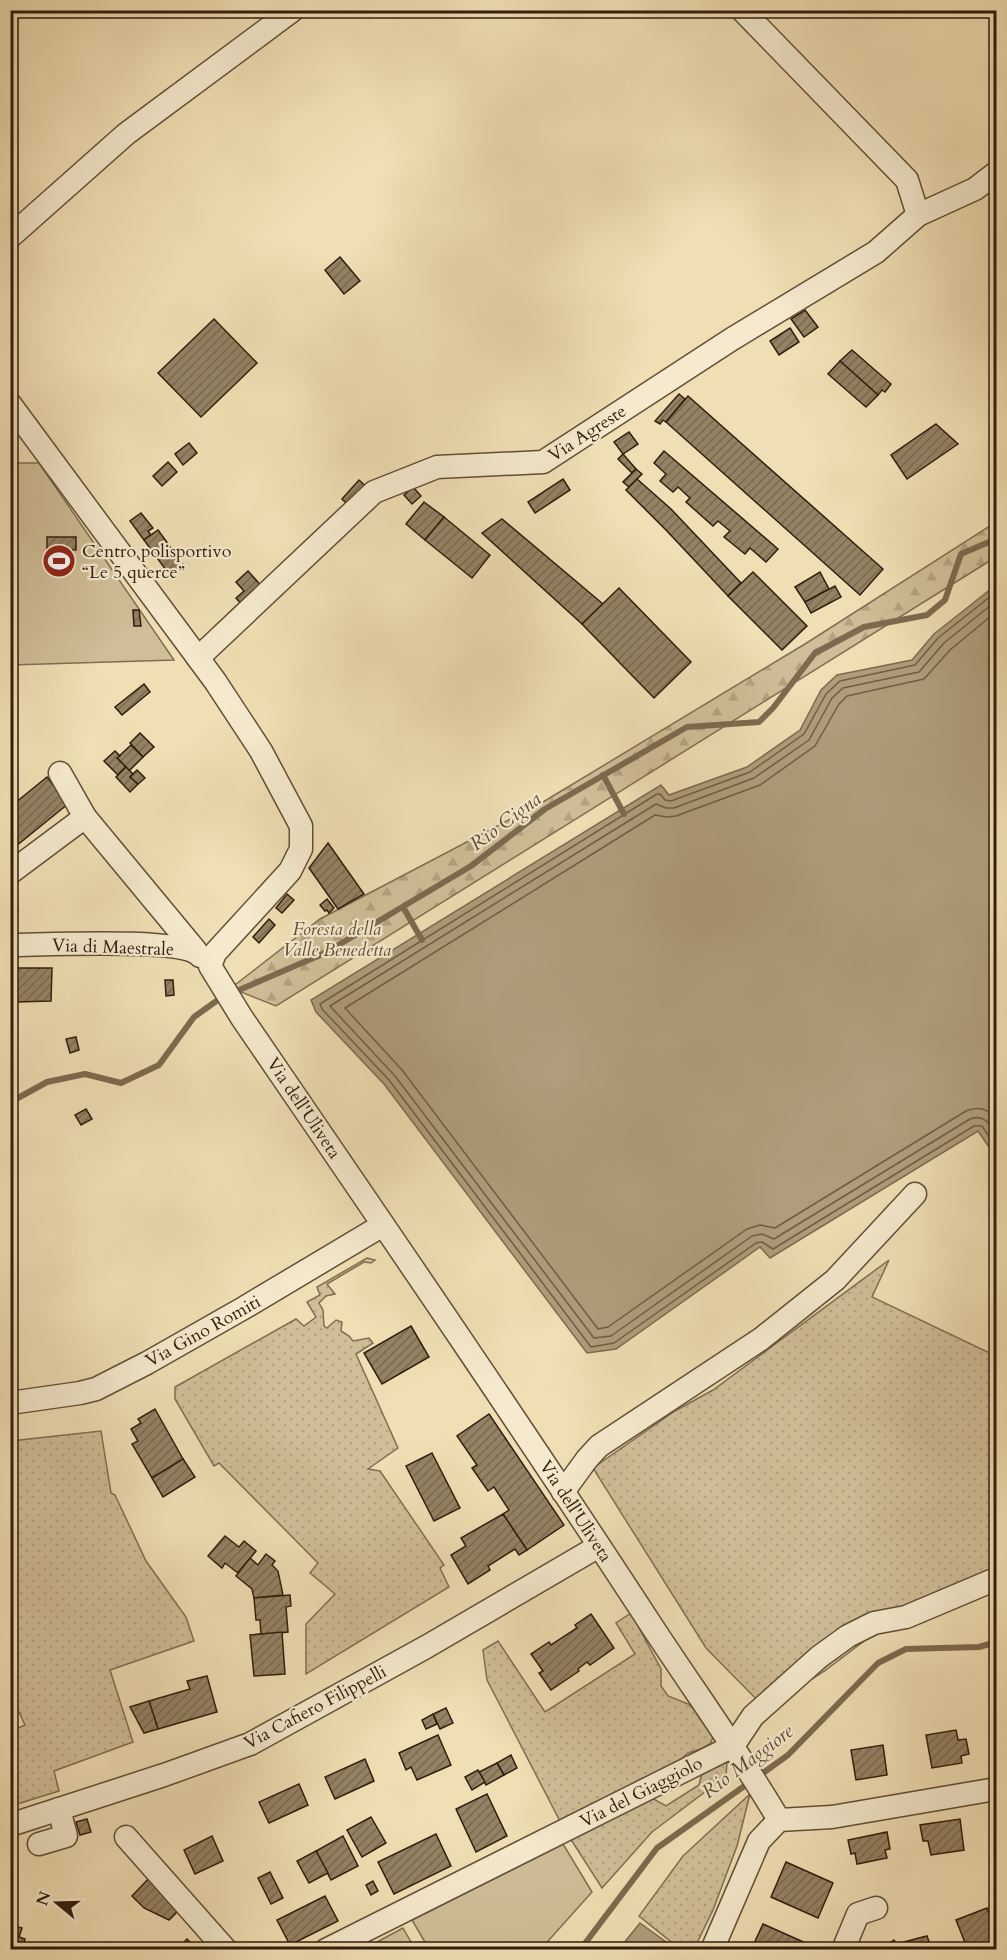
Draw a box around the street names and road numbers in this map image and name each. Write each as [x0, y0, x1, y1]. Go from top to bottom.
street label: Via Agreste [543, 399, 631, 468]
street label: Via di Maestrale [52, 933, 174, 962]
street label: Via dell'Uliveta [261, 1053, 347, 1164]
street label: Via Gino Romiti [141, 1289, 265, 1373]
street label: Via dell'Uliveta [533, 1455, 618, 1567]
street label: Via Cafiero Filippelli [239, 1659, 391, 1756]
street label: Via del Giaggiolo [576, 1751, 707, 1834]

